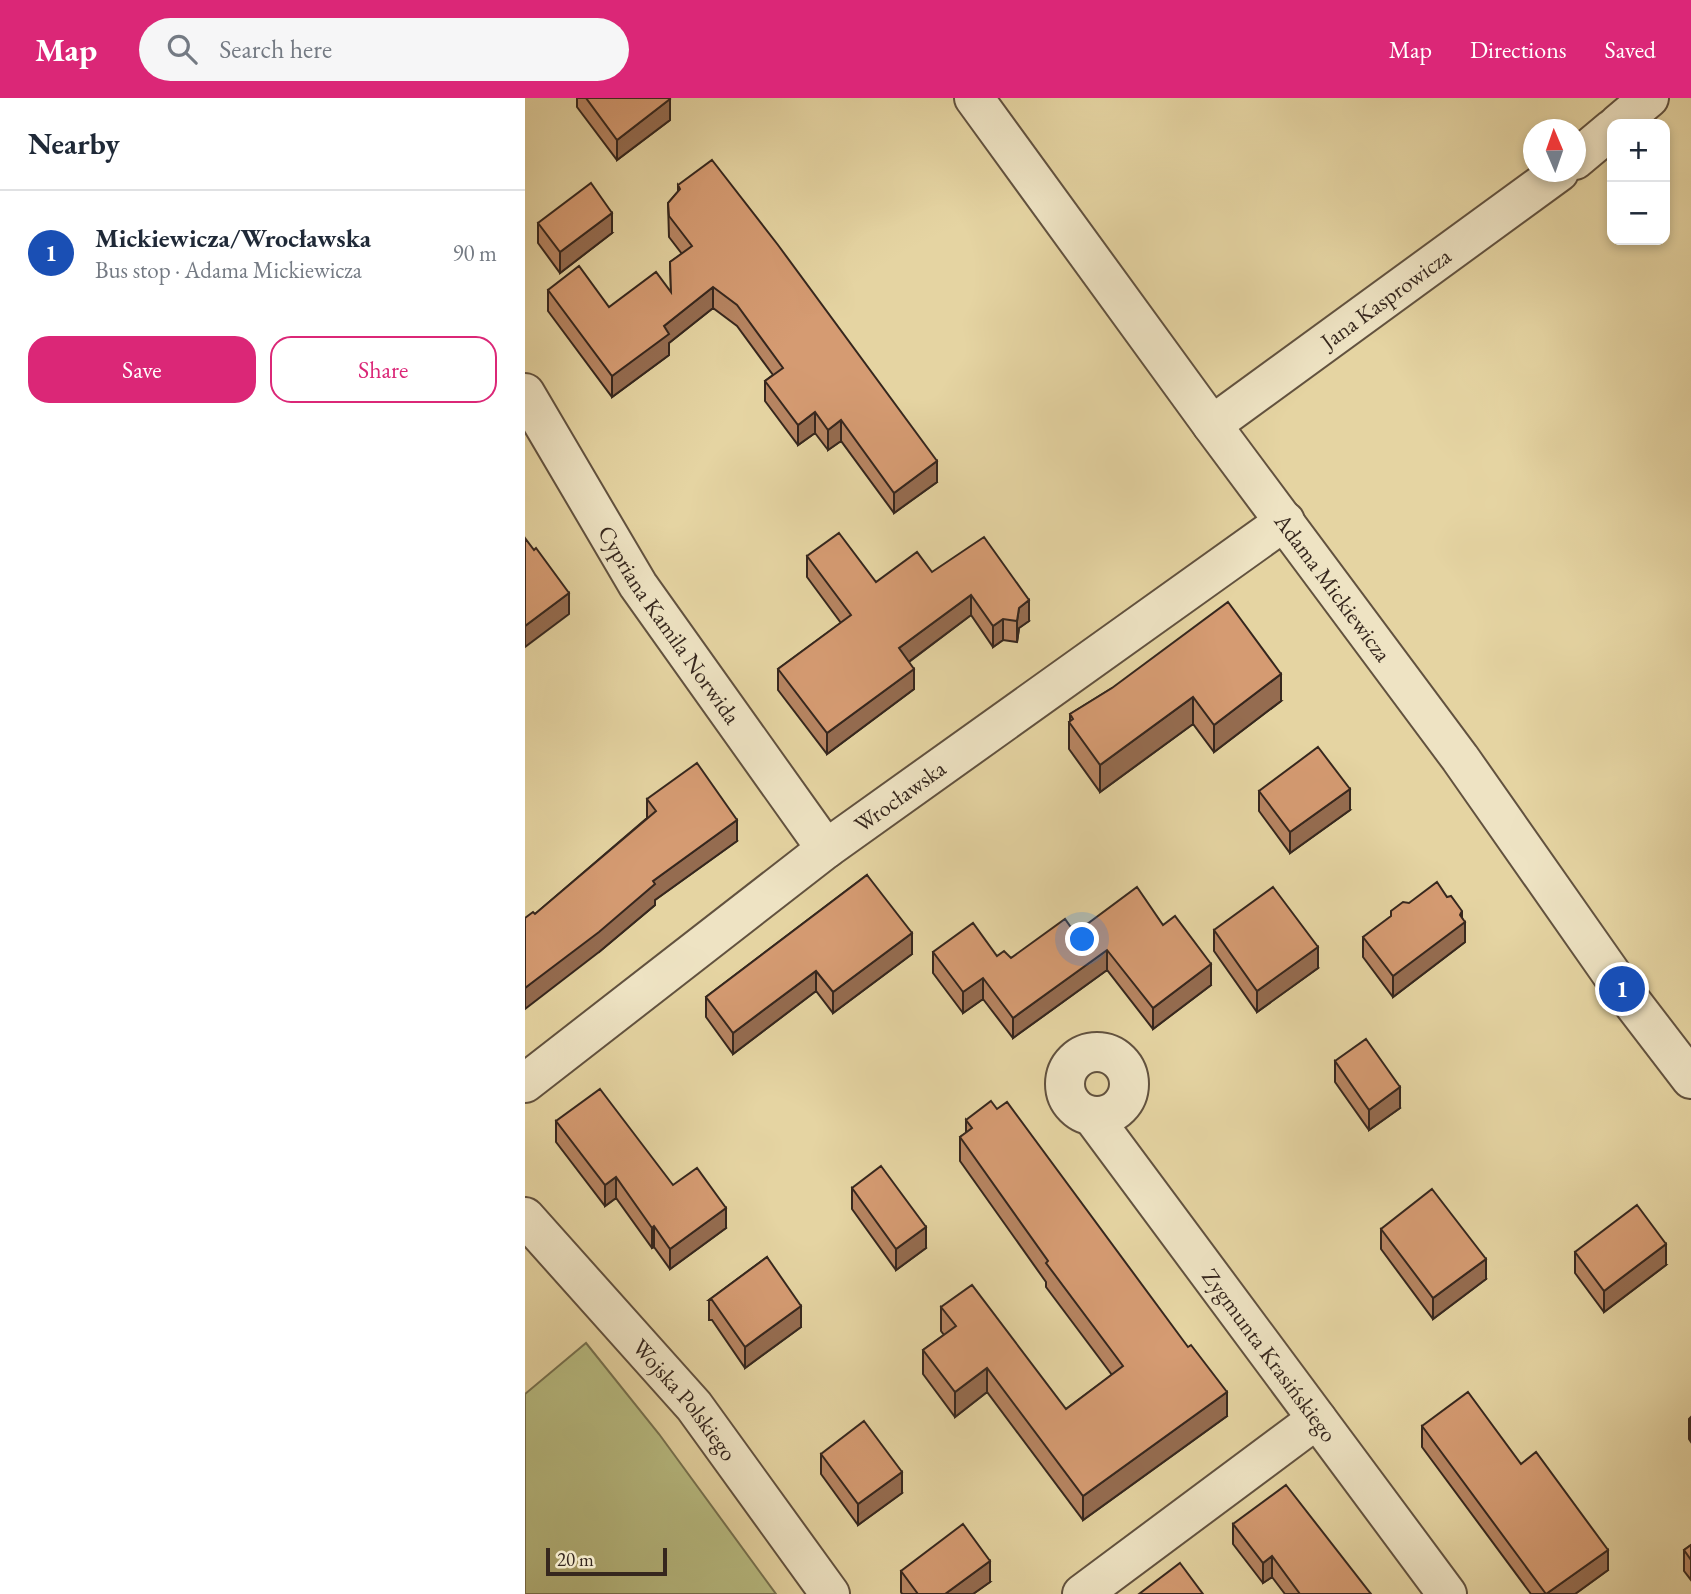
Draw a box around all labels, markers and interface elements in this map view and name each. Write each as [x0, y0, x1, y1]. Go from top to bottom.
search box [139, 18, 629, 81]
text: Map [35, 28, 97, 71]
icon: search [163, 30, 201, 68]
text: Search here [219, 32, 332, 66]
text: Map [1389, 34, 1432, 65]
text: Directions [1470, 34, 1567, 65]
text: Saved [1605, 34, 1656, 65]
north arrow [1523, 119, 1586, 182]
map controls [1607, 119, 1670, 245]
button: + [1607, 119, 1670, 182]
text: Nearby [28, 124, 120, 163]
button: − [1607, 182, 1670, 245]
text: Mickiewicza/Wrocławska [95, 221, 371, 255]
text: 1 [45, 238, 57, 268]
text: 90 m [452, 238, 497, 268]
street label: Jana Kasprowicza [1313, 240, 1457, 357]
text: Bus stop · Adama Mickiewicza [95, 255, 362, 285]
button: Save [28, 336, 256, 403]
button: Share [270, 336, 497, 403]
street label: Adama Mickiewicza [1267, 506, 1399, 668]
street label: Cypriana Kamila Norwida [591, 520, 748, 731]
street label: Wrocławska [848, 753, 952, 839]
your location [1065, 922, 1099, 956]
pin: 1 [1599, 963, 1645, 1015]
street label: Zygmunta Krasińskiego [1195, 1262, 1344, 1448]
street label: Wojska Polskiego [626, 1332, 744, 1467]
scale bar [546, 1545, 667, 1577]
text: 20 m [557, 1547, 594, 1572]

